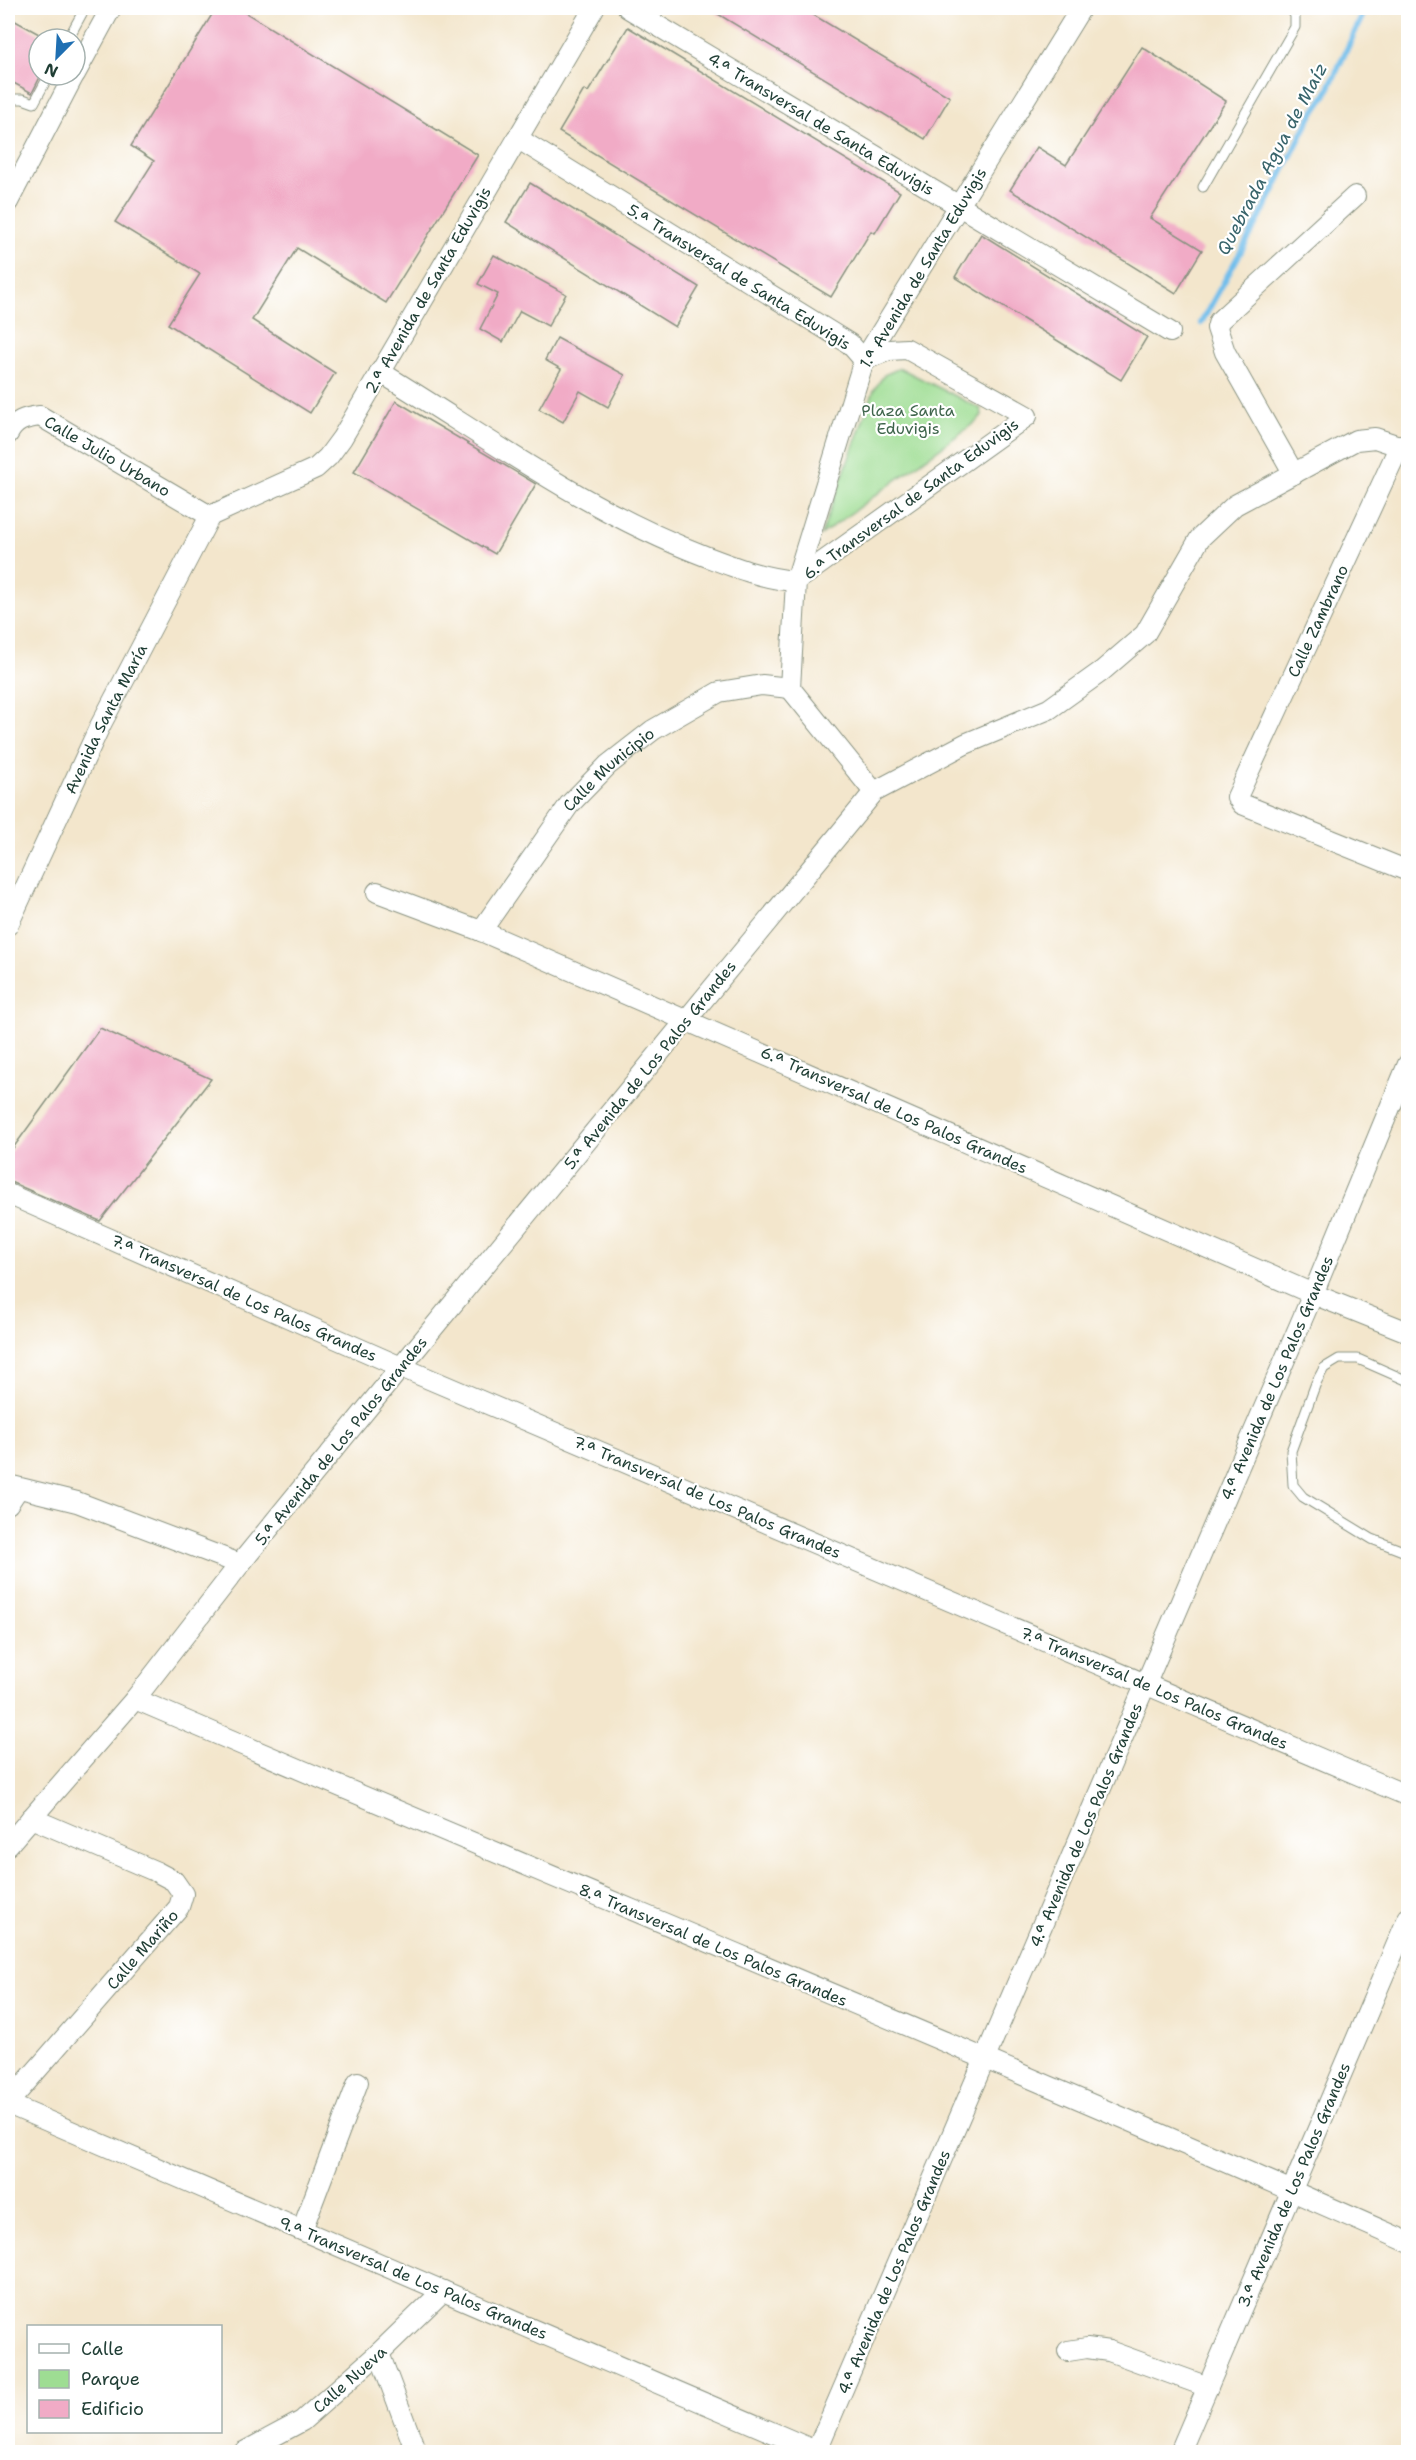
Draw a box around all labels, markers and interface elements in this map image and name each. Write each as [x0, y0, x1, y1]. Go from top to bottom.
north arrow [27, 27, 87, 87]
street label: 4.ª Transversal de Santa Eduvigis [704, 48, 938, 200]
text: N [41, 58, 61, 82]
water label: Quebrada Agua de Maíz [1211, 59, 1333, 259]
street label: 1.ª Avenida de Santa Eduvigis [855, 164, 991, 372]
street label: 2.ª Avenida de Santa Eduvigis [360, 183, 496, 397]
street label: 5.ª Transversal de Santa Eduvigis [623, 199, 855, 355]
park label: Plaza Santa Eduvigis [861, 400, 955, 439]
street label: Calle Julio Urbano [41, 410, 174, 501]
street label: 6.ª Transversal de Santa Eduvigis [799, 414, 1023, 584]
street label: Calle Zambrano [1283, 561, 1353, 681]
street label: Avenida Santa María [60, 640, 152, 797]
street label: Calle Municipio [557, 722, 659, 815]
street label: 5.ª Avenida de Los Palos Grandes [559, 956, 741, 1174]
street label: 6.ª Transversal de Los Palos Grandes [757, 1041, 1031, 1179]
street label: 7.ª Transversal de Los Palos Grandes [108, 1230, 380, 1366]
street label: 4.ª Avenida de Los Palos Grandes [1216, 1253, 1338, 1503]
street label: 5.ª Avenida de Los Palos Grandes [250, 1332, 432, 1550]
street label: 7.ª Transversal de Los Palos Grandes [570, 1431, 844, 1563]
street label: 7.ª Transversal de Los Palos Grandes [1017, 1622, 1291, 1754]
street label: 4.ª Avenida de Los Palos Grandes [1025, 1700, 1147, 1950]
street label: 8.ª Transversal de Los Palos Grandes [576, 1879, 851, 2011]
street label: Calle Mariño [102, 1905, 183, 1994]
street label: 3.ª Avenida de Los Palos Grandes [1233, 2059, 1355, 2311]
street label: 4.ª Avenida de Los Palos Grandes [833, 2147, 955, 2397]
street label: 9.ª Transversal de Los Palos Grandes [275, 2212, 551, 2344]
legend [27, 2325, 222, 2433]
text: Calle [81, 2337, 124, 2361]
street label: Calle Nueva [308, 2341, 391, 2417]
text: Parque [81, 2367, 140, 2391]
text: Edificio [81, 2397, 144, 2421]

